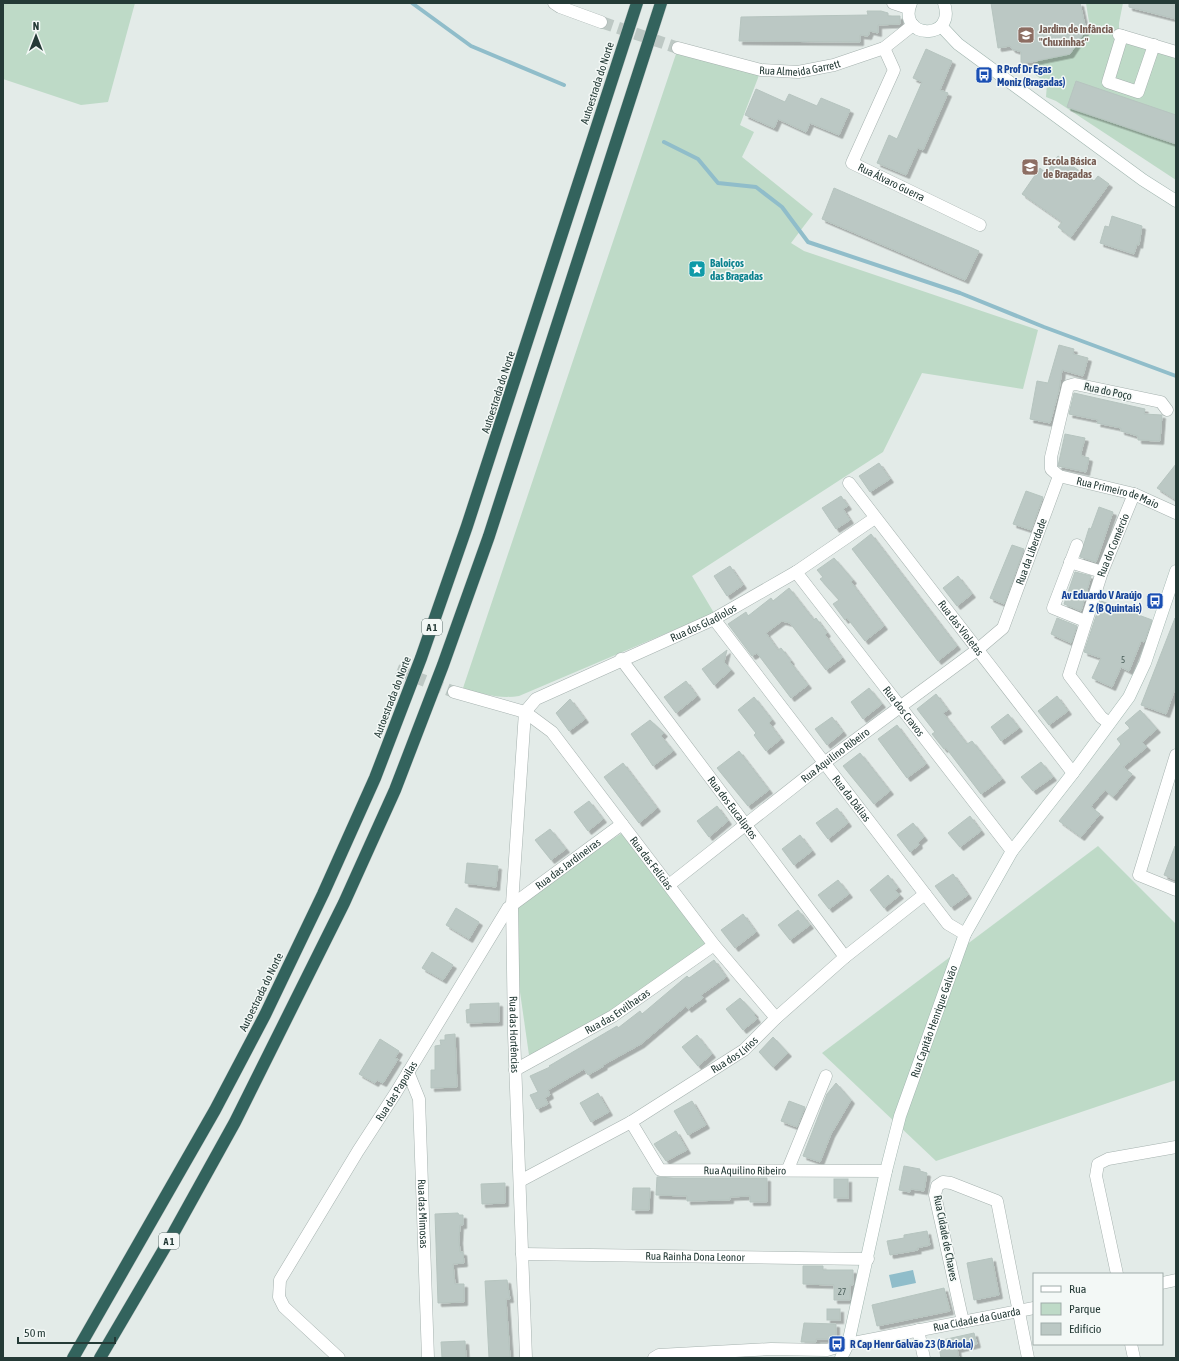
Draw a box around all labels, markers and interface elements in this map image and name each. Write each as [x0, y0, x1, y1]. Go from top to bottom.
north arrow [16, 16, 56, 56]
text: N [33, 20, 39, 32]
place label: Jardim de Infância "Chuxinhas" [1038, 23, 1113, 48]
school or university icon: Jardim de Infância "Chuxinhas" [1016, 25, 1036, 45]
street label: Autoestrada do Norte [578, 40, 616, 126]
street label: Rua Almeida Garrett [759, 57, 842, 78]
place label: R Prof Dr Egas Moniz (Bragadas) [997, 63, 1066, 88]
bus stop icon: R Prof Dr Egas Moniz (Bragadas) [974, 65, 994, 85]
place label: Escola Básica de Bragadas [1043, 155, 1096, 180]
school or university icon: Escola Básica de Bragadas [1020, 157, 1040, 177]
street label: Rua Álvaro Guerra [856, 161, 927, 203]
place label: Baloiços das Bragadas [710, 257, 763, 282]
place icon: Baloiços das Bragadas [687, 259, 707, 279]
street label: Autoestrada do Norte [479, 349, 517, 435]
street label: Rua do Poço [1083, 380, 1133, 402]
street label: Rua Primeiro de Maio [1075, 474, 1161, 511]
street label: Rua do Comércio [1095, 512, 1131, 578]
street label: Rua da Liberdade [1013, 517, 1049, 587]
place label: Av Eduardo V Araújo 2 (B Quintais) [1061, 589, 1142, 614]
bus stop icon: Av Eduardo V Araújo 2 (B Quintais) [1145, 591, 1165, 611]
street label: Rua das Violetas [936, 598, 986, 658]
street label: Rua dos Gladíolos [669, 601, 739, 644]
road number: A 1 [422, 619, 442, 635]
street label: Autoestrada do Norte [371, 655, 413, 739]
house number: 5 [1121, 655, 1125, 665]
street label: Rua dos Cravos [881, 684, 927, 739]
street label: Rua Aquilino Ribeiro [799, 725, 872, 785]
street label: Rua da Dálias [830, 773, 873, 824]
street label: Rua dos Eucaliptos [705, 774, 760, 841]
street label: Rua das Felícias [628, 834, 676, 892]
street label: Rua das Jardineiras [533, 836, 603, 892]
street label: Autoestrada do Norte [237, 951, 285, 1033]
street label: Rua Capitão Henrique Galvão [908, 964, 959, 1079]
street label: Rua das Ervilhacas [583, 986, 652, 1036]
street label: Rua das Hortências [507, 996, 521, 1073]
street label: Rua dos Lírios [709, 1034, 760, 1076]
street label: Rua das Papoilas [373, 1059, 420, 1123]
street label: Rua Aquilino Ribeiro [704, 1164, 786, 1177]
street label: Rua das Mimosas [416, 1179, 430, 1249]
street label: Rua Cidade de Chaves [932, 1194, 960, 1282]
road number: A 1 [159, 1233, 179, 1249]
street label: Rua Rainha Dona Leonor [645, 1250, 746, 1263]
legend [1033, 1273, 1163, 1345]
text: Rua [1069, 1282, 1086, 1296]
house number: 27 [838, 1287, 846, 1297]
text: Parque [1069, 1302, 1101, 1316]
street label: Rua Cidade da Guarda [932, 1305, 1021, 1333]
scale bar [18, 1319, 115, 1345]
text: Edifício [1069, 1322, 1102, 1336]
text: 50 m [24, 1326, 46, 1340]
bus stop icon: R Cap Henr Galvão 23 (B Ariola) [827, 1334, 847, 1354]
place label: R Cap Henr Galvão 23 (B Ariola) [850, 1338, 974, 1350]

